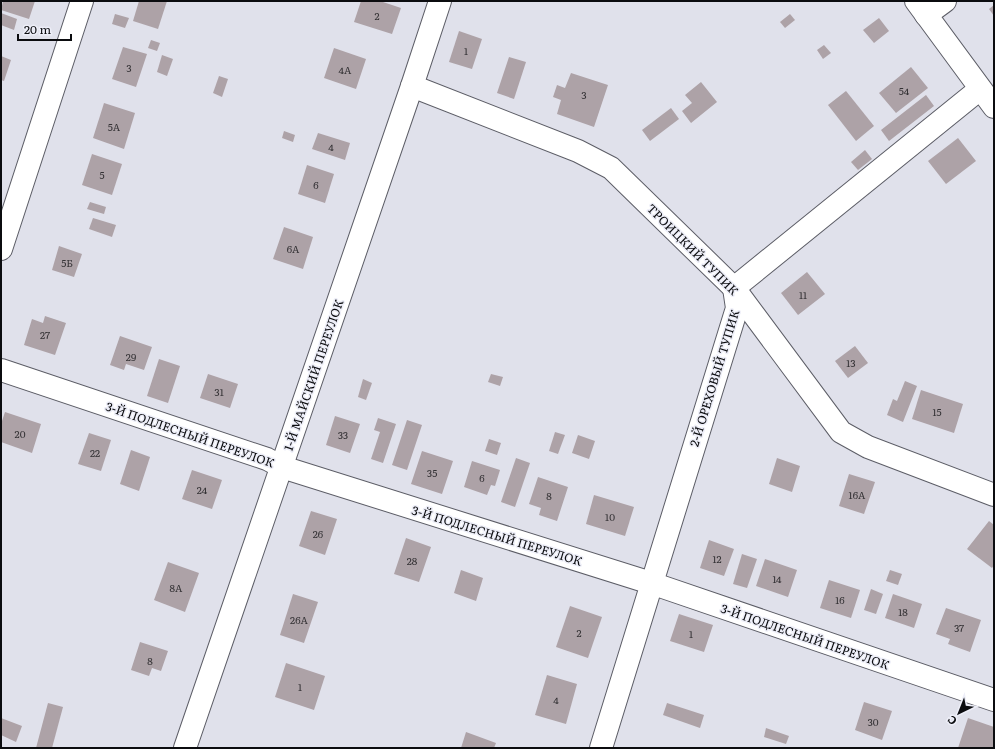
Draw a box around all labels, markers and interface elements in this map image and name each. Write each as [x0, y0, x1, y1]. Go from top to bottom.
house number: 2 [374, 8, 380, 23]
scale bar [18, 16, 71, 42]
text: 20 m [24, 20, 51, 38]
house number: 1 [464, 43, 468, 58]
house number: 3 [126, 60, 132, 75]
house number: 4А [339, 62, 352, 77]
house number: 54 [899, 83, 910, 98]
house number: 3 [581, 87, 587, 102]
house number: 5А [108, 119, 121, 134]
house number: 4 [328, 139, 334, 154]
house number: 5 [99, 167, 105, 182]
house number: 6 [313, 177, 319, 192]
street label: ТРОИЦКИЙ ТУПИК [643, 199, 743, 299]
house number: 6А [287, 241, 300, 256]
house number: 5Б [61, 255, 73, 270]
house number: 11 [799, 287, 807, 302]
street label: 1-Й МАЙСКИЙ ПЕРЕУЛОК [279, 297, 347, 453]
street label: 2-Й ОРЕХОВЫЙ ТУПИК [685, 307, 743, 449]
house number: 27 [40, 327, 50, 342]
house number: 29 [126, 349, 136, 364]
house number: 13 [846, 355, 856, 370]
house number: 31 [214, 384, 224, 399]
street label: 3-Й ПОДЛЕСНЫЙ ПЕРЕУЛОК [103, 397, 277, 471]
house number: 15 [932, 404, 942, 419]
house number: 20 [15, 426, 26, 441]
house number: 33 [338, 427, 348, 442]
house number: 22 [90, 445, 100, 460]
house number: 35 [427, 465, 437, 480]
house number: 6 [479, 470, 485, 485]
house number: 24 [197, 482, 208, 497]
house number: 16А [849, 487, 866, 502]
house number: 8 [546, 488, 552, 503]
street label: 3-Й ПОДЛЕСНЫЙ ПЕРЕУЛОК [410, 500, 585, 570]
house number: 10 [605, 509, 615, 524]
house number: 26 [313, 526, 324, 541]
house number: 12 [712, 551, 722, 566]
house number: 28 [407, 553, 418, 568]
house number: 14 [772, 571, 782, 586]
house number: 8А [170, 580, 183, 595]
house number: 16 [835, 592, 845, 607]
street label: 3-Й ПОДЛЕСНЫЙ ПЕРЕУЛОК [718, 599, 892, 673]
house number: 18 [898, 604, 908, 619]
house number: 26А [290, 612, 309, 627]
house number: 37 [954, 620, 964, 635]
house number: 2 [576, 625, 582, 640]
house number: 1 [689, 626, 693, 641]
house number: 8 [147, 653, 153, 668]
house number: 1 [298, 679, 302, 694]
house number: 4 [553, 692, 559, 707]
north arrow [939, 693, 979, 733]
text: С [943, 712, 960, 730]
house number: 30 [867, 714, 879, 729]

